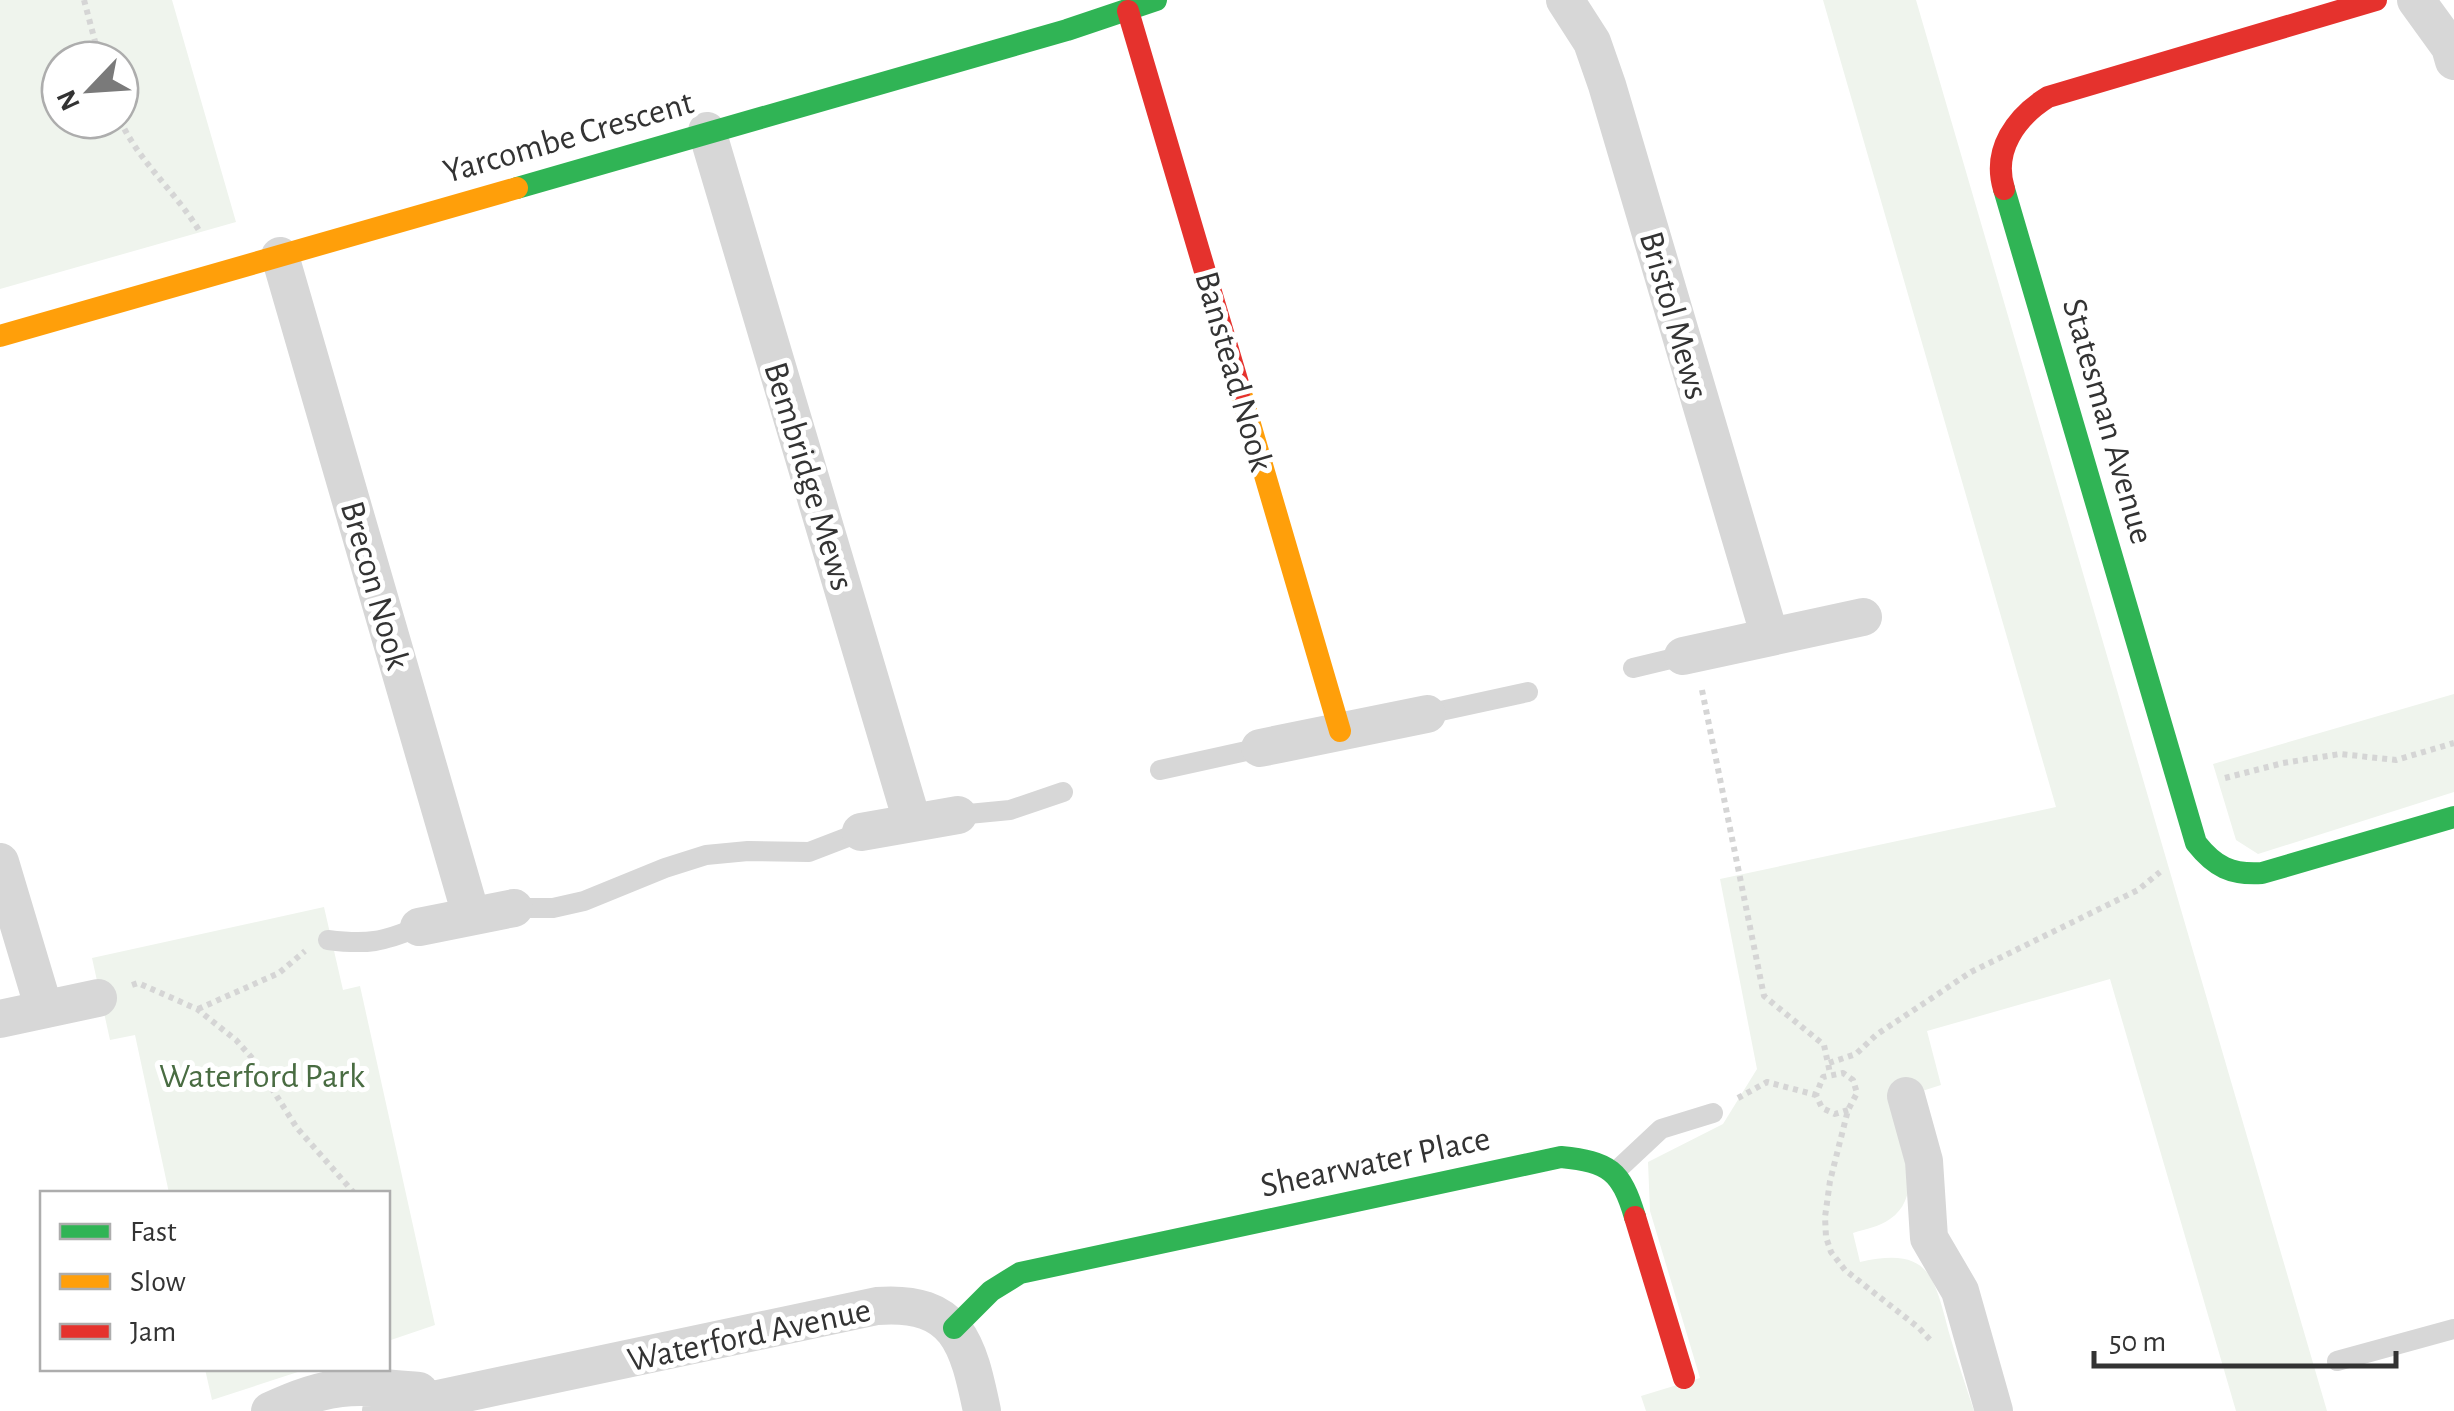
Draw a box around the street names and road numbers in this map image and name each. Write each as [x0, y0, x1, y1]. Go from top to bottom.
street label: Yarcombe Crescent [439, 85, 697, 190]
street label: Bristol Mews [1633, 227, 1714, 403]
street label: Banstead Nook [1188, 268, 1279, 475]
street label: Statesman Avenue [2056, 295, 2159, 548]
street label: Bembridge Mews [757, 358, 860, 595]
street label: Brecon Nook [334, 497, 415, 674]
street label: Shearwater Place [1257, 1121, 1493, 1204]
street label: Waterford Avenue [625, 1293, 874, 1378]

